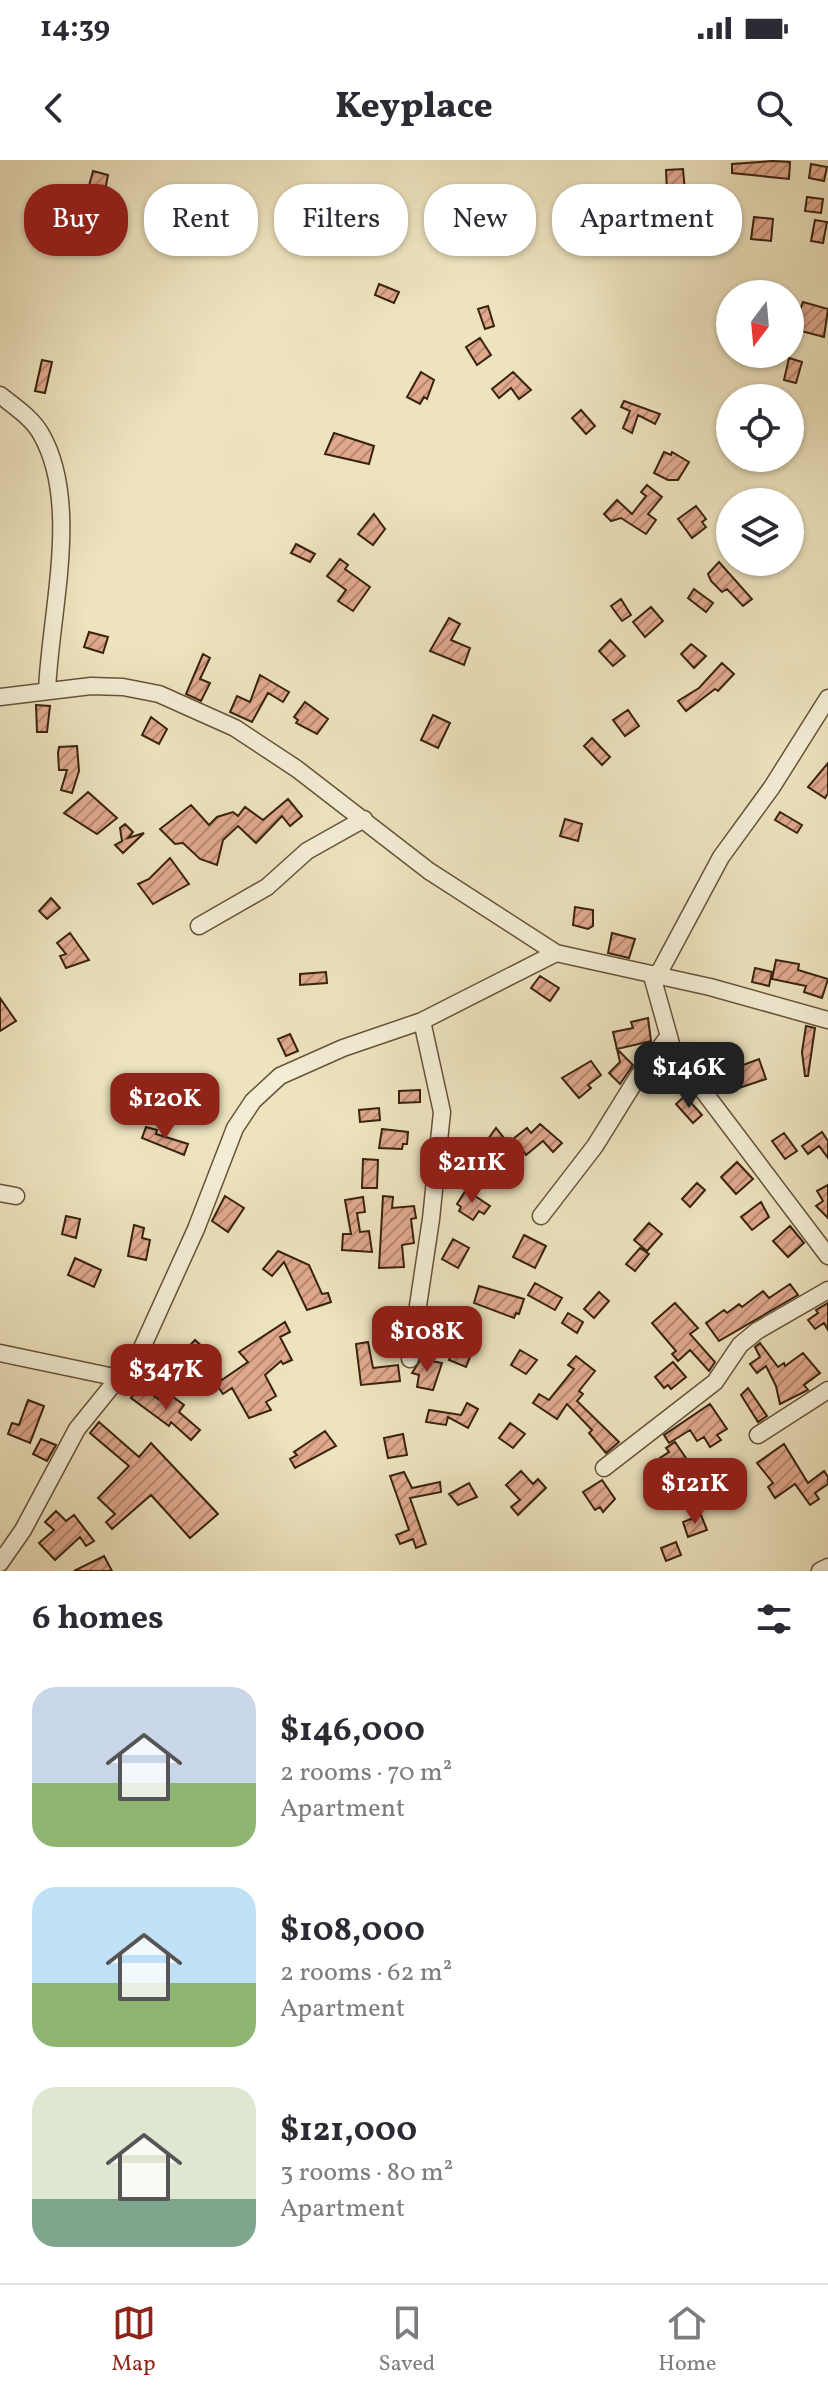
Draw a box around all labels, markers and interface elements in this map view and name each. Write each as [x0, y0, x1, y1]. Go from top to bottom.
text: 14:39 [40, 7, 110, 49]
text: Keyplace [335, 83, 493, 133]
icon: back [32, 86, 76, 130]
icon: search [752, 86, 796, 130]
chip: Buy [24, 184, 128, 256]
chip: Rent [144, 184, 258, 256]
chip: Filters [274, 184, 408, 256]
chip: New [424, 184, 536, 256]
chip: Apartment [552, 184, 742, 256]
north arrow [716, 280, 804, 368]
map controls [716, 280, 804, 576]
button: locate [716, 384, 804, 472]
button: layers [716, 488, 804, 576]
pin: $146K [633, 1042, 745, 1110]
text: $146K [652, 1050, 726, 1086]
pin: $120K [109, 1073, 221, 1141]
text: $120K [128, 1081, 202, 1117]
pin: $211K [416, 1137, 528, 1205]
text: $211K [438, 1145, 506, 1181]
pin: $108K [371, 1306, 483, 1374]
text: $108K [390, 1314, 464, 1350]
pin: $347K [110, 1344, 222, 1412]
text: $347K [129, 1352, 203, 1388]
pin: $121K [639, 1458, 751, 1526]
text: $121K [661, 1466, 729, 1502]
text: 6 homes [32, 1596, 164, 1643]
icon: filters [752, 1597, 796, 1641]
text: $146,000 [280, 1708, 425, 1755]
icon: home [96, 1719, 192, 1815]
text: 2 rooms · 70 m² [280, 1755, 452, 1791]
text: Apartment [280, 1791, 405, 1827]
text: $108,000 [280, 1908, 425, 1955]
icon: home [96, 1919, 192, 2015]
text: 2 rooms · 62 m² [280, 1955, 452, 1991]
text: Apartment [280, 1991, 405, 2027]
text: $121,000 [280, 2108, 417, 2155]
icon: home [96, 2119, 192, 2215]
text: 3 rooms · 80 m² [280, 2155, 453, 2191]
text: Apartment [280, 2191, 405, 2227]
tab: Map [112, 2301, 156, 2380]
tab: Saved [379, 2301, 435, 2380]
tab: Home [658, 2301, 716, 2380]

